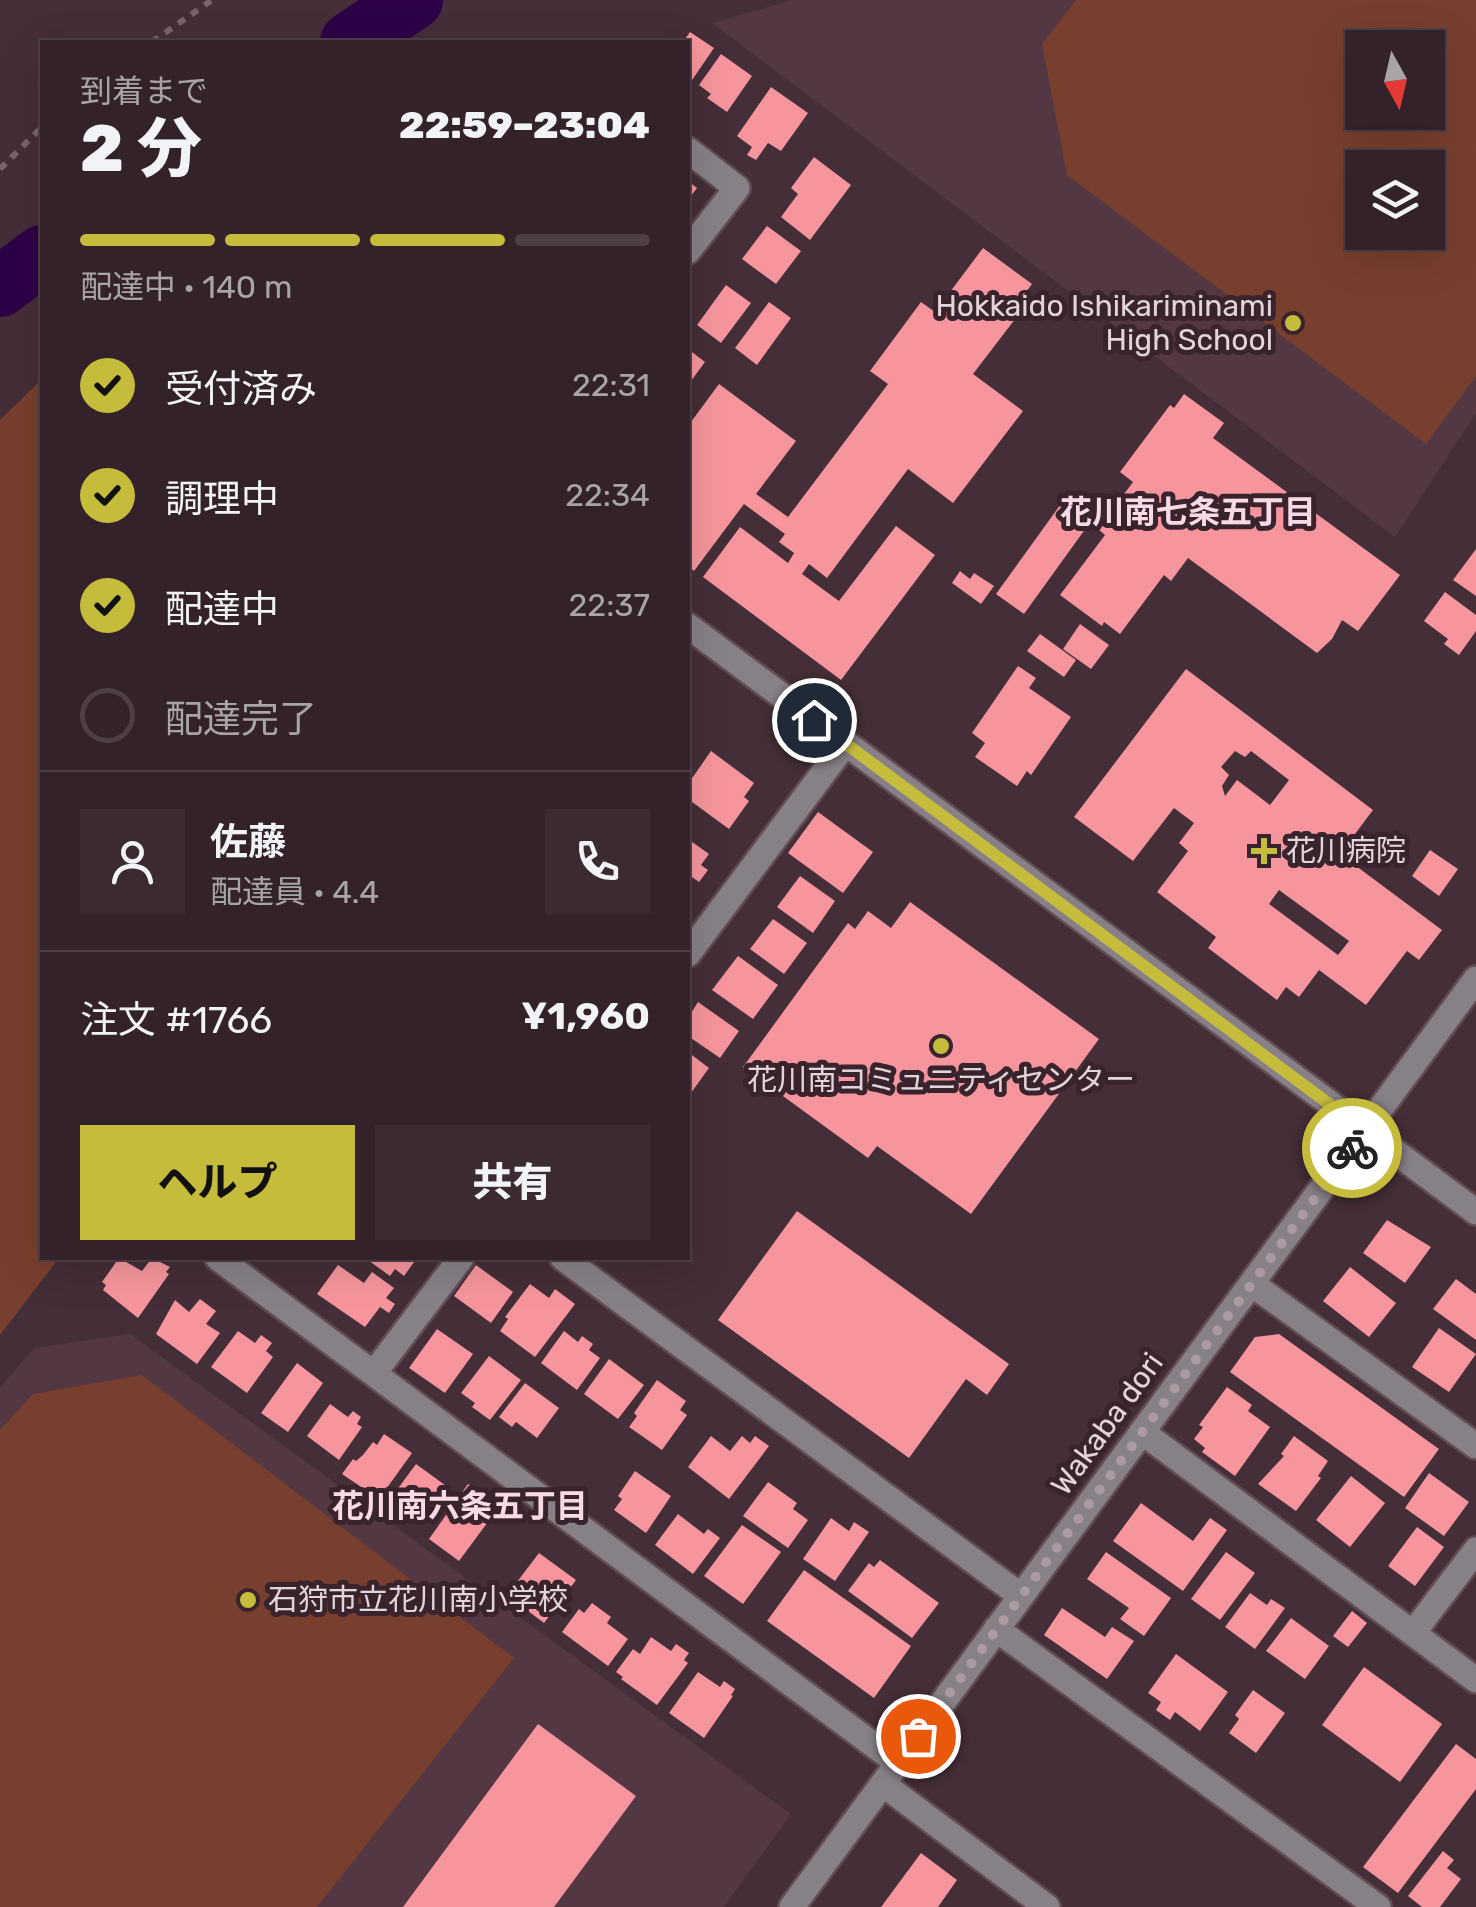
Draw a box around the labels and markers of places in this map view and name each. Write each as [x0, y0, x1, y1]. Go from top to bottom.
place label: Hokkaido Ishikariminami High School [935, 288, 1273, 358]
marker: Hokkaido Ishikariminami High School [1282, 312, 1304, 334]
pin [772, 678, 857, 763]
place label: 花川病院 [1286, 833, 1406, 869]
marker: 花川病院 [1251, 838, 1277, 864]
marker: 花川南コミュニティセンター [930, 1035, 952, 1057]
place label: 花川南コミュニティセンター [747, 1062, 1135, 1098]
place label: 石狩市立花川南小学校 [268, 1582, 568, 1618]
marker: 石狩市立花川南小学校 [237, 1589, 259, 1611]
pin [876, 1694, 961, 1779]

